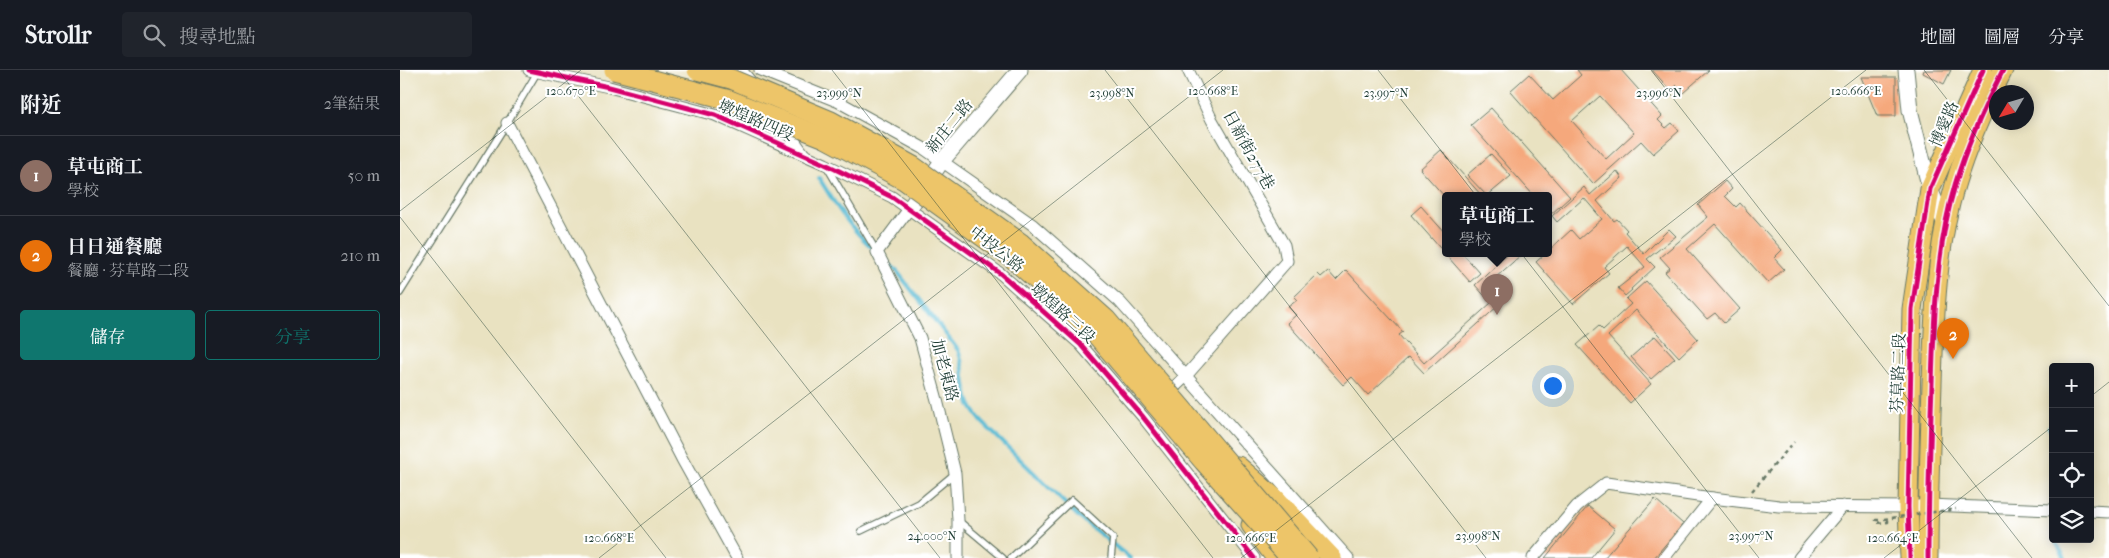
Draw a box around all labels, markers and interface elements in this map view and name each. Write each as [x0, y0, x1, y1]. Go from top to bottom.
search box [122, 12, 472, 57]
text: Strollr [25, 21, 92, 49]
icon: search [140, 21, 168, 49]
text: 搜尋地點 [180, 26, 256, 48]
text: 地圖 [1920, 27, 1956, 48]
text: 圖層 [1984, 27, 2020, 48]
text: 分享 [2048, 27, 2084, 48]
text: 120.670°E [546, 84, 596, 98]
text: 120.668°E [1188, 84, 1238, 98]
text: 120.666°E [1831, 84, 1881, 98]
north arrow [1989, 85, 2034, 130]
text: 23.999°N [816, 86, 862, 100]
text: 23.998°N [1089, 86, 1135, 100]
text: 23.997°N [1363, 86, 1409, 100]
text: 23.996°N [1636, 86, 1682, 100]
text: 附近 [20, 93, 62, 117]
text: 2筆結果 [324, 94, 380, 113]
street label: 新庄二路 [921, 95, 977, 157]
street label: 墩煌路四段 [715, 96, 797, 144]
street label: 博愛路 [1926, 98, 1962, 150]
street label: 日新街277巷 [1219, 107, 1279, 193]
text: 草屯商工 [67, 156, 143, 178]
text: 1 [33, 166, 39, 185]
text: 50 m [348, 166, 380, 185]
text: 學校 [67, 181, 99, 200]
popup [1442, 192, 1552, 257]
text: 草屯商工 [1459, 205, 1535, 227]
street label: 中投公路 [966, 222, 1028, 276]
text: 學校 [1459, 230, 1491, 249]
text: 日日通餐廳 [67, 236, 162, 258]
text: 2 [32, 246, 40, 265]
text: 210 m [341, 246, 380, 265]
text: 餐廳 · 芬草路二段 [67, 261, 189, 280]
pin: 1 [1481, 274, 1513, 315]
street label: 墩煌路三段 [1027, 279, 1099, 347]
button: 儲存 [20, 310, 195, 360]
button: 分享 [205, 310, 380, 360]
pin: 2 [1937, 318, 1969, 359]
street label: 芬草路二段 [1887, 333, 1909, 413]
street label: 加老東路 [928, 337, 962, 403]
map controls [2049, 363, 2094, 543]
button: + [2049, 363, 2094, 408]
your location [1540, 373, 1566, 399]
button: − [2049, 408, 2094, 453]
button: locate [2049, 453, 2094, 498]
button: layers [2049, 498, 2094, 543]
text: 24.000°N [907, 529, 957, 543]
text: 23.998°N [1455, 529, 1501, 543]
text: 23.997°N [1728, 529, 1774, 543]
text: 120.668°E [584, 531, 634, 545]
text: 120.666°E [1226, 531, 1276, 545]
text: 120.664°E [1867, 531, 1919, 545]

